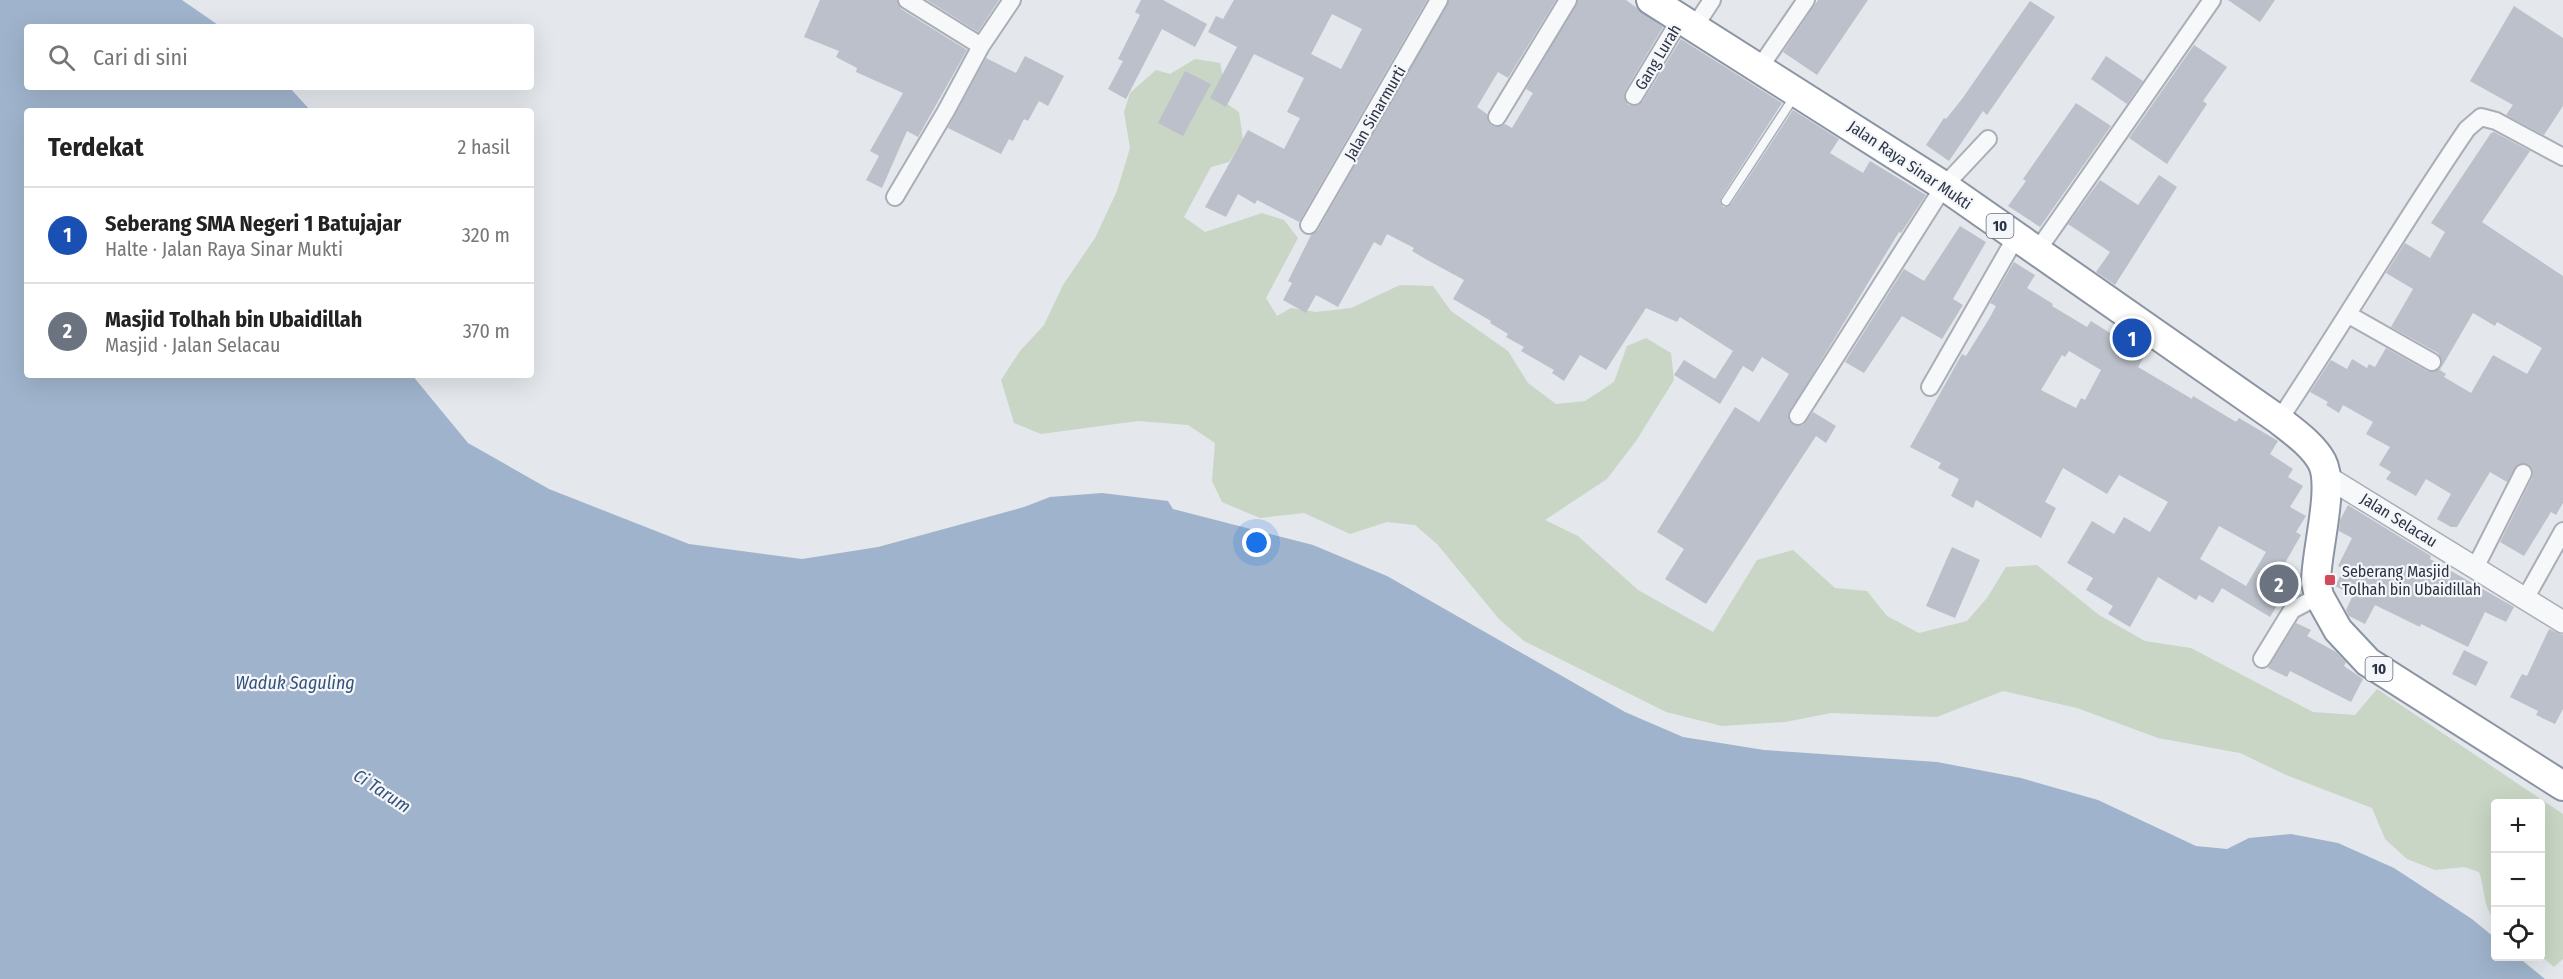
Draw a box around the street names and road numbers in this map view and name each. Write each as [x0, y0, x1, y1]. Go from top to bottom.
street label: Gang Lurah [1631, 21, 1685, 93]
street label: Jalan Sinarmurti [1340, 63, 1410, 163]
street label: Jalan Raya Sinar Mukti [1845, 117, 1975, 213]
road number: 10 [1986, 214, 2014, 238]
street label: Jalan Selacau [2357, 489, 2441, 551]
road number: 10 [2366, 657, 2392, 681]

